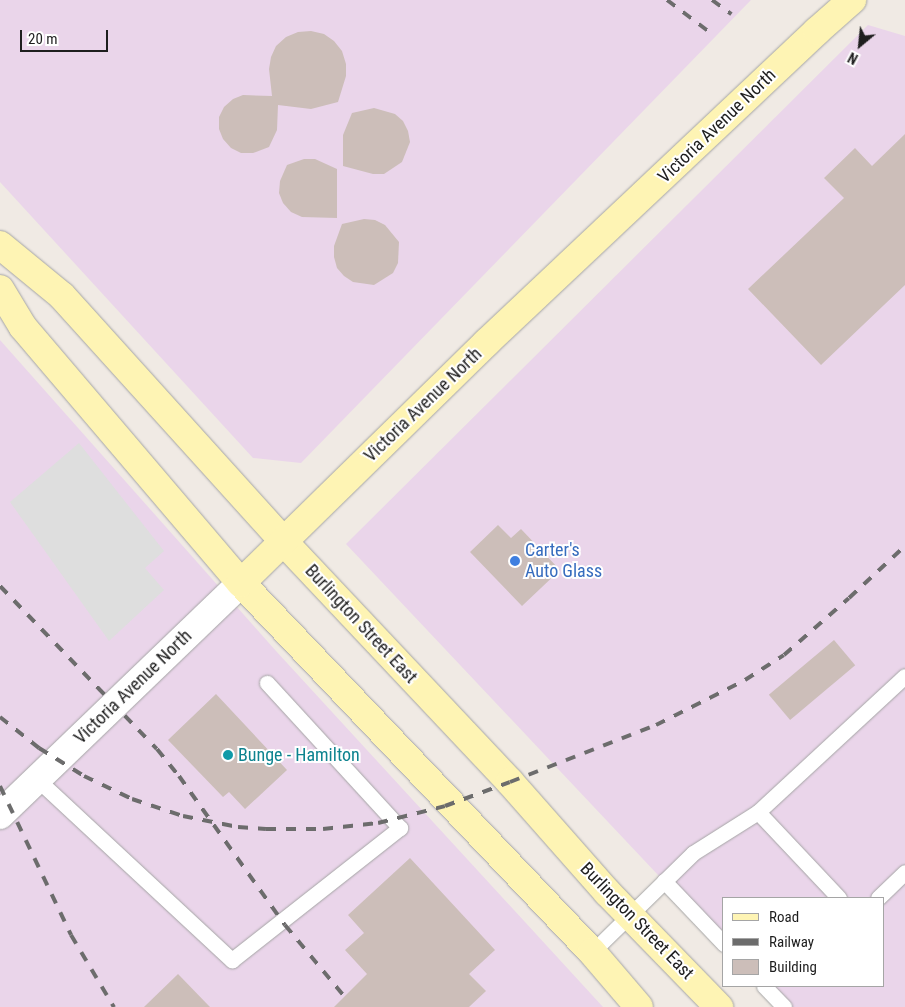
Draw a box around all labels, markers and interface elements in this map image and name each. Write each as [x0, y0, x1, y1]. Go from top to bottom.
scale bar [22, 20, 110, 52]
north arrow [835, 20, 885, 70]
text: 20 m [28, 30, 58, 48]
text: N [845, 49, 861, 67]
street label: Victoria Avenue North [654, 64, 780, 188]
street label: Victoria Avenue North [360, 343, 486, 467]
place label: Carter's Auto Glass [525, 540, 602, 582]
marker: Carter's Auto Glass [509, 555, 521, 567]
street label: Burlington Street East [300, 560, 422, 688]
street label: Victoria Avenue North [70, 625, 196, 749]
place label: Bunge - Hamilton [238, 744, 360, 766]
marker: Bunge - Hamilton [222, 749, 234, 761]
street label: Burlington Street East [576, 858, 698, 984]
legend [722, 897, 885, 987]
text: Road [769, 908, 799, 926]
text: Railway [769, 933, 814, 951]
text: Building [769, 958, 817, 976]

